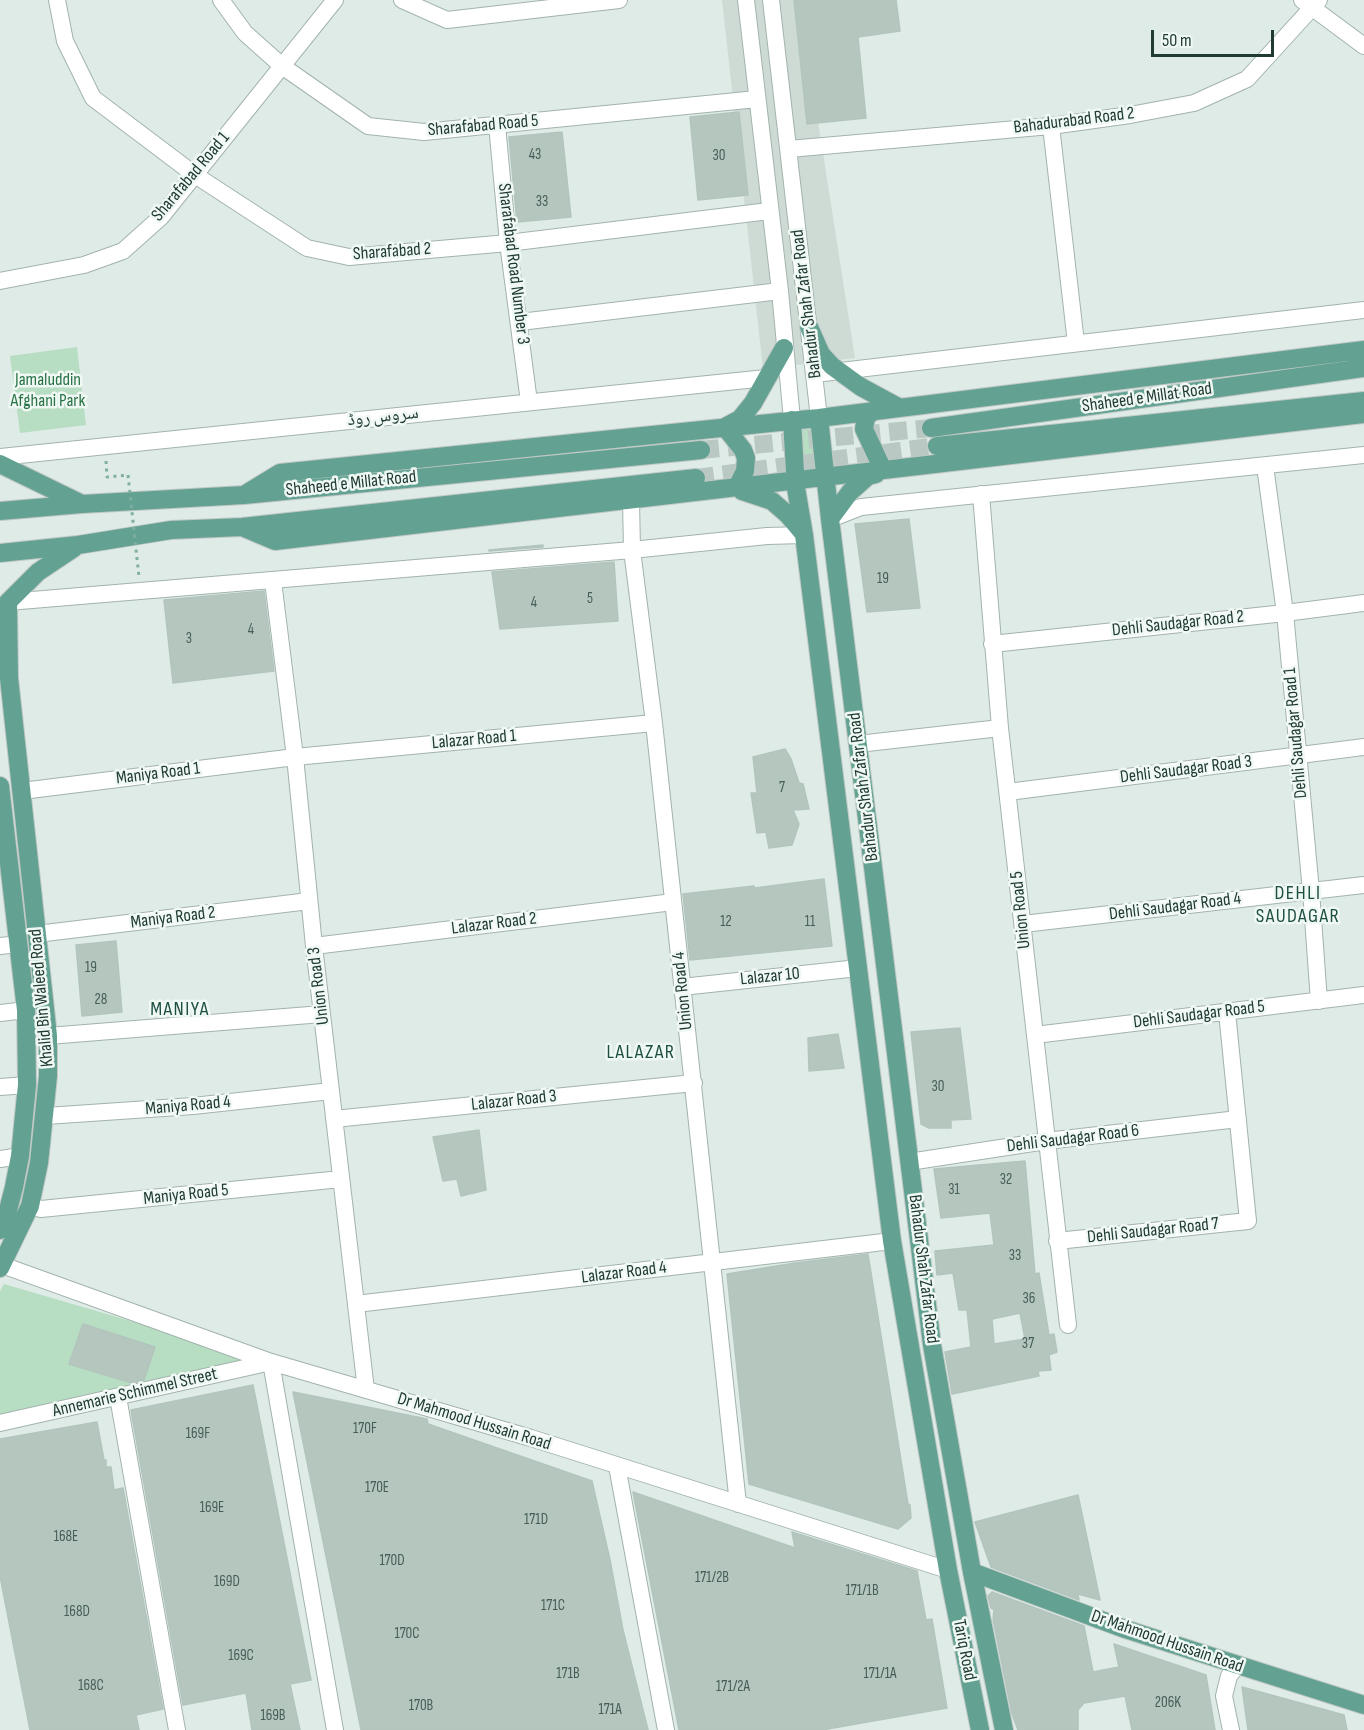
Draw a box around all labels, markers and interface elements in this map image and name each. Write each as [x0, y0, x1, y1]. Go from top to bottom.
scale bar [1154, 18, 1277, 56]
text: 50 m [1162, 30, 1192, 51]
street label: Bahadurabad Road 2 [1012, 103, 1136, 139]
street label: Sharafabad Road 5 [427, 110, 539, 142]
street label: Sharafabad Road 1 [147, 128, 235, 226]
house number: 43 [529, 146, 541, 164]
house number: 30 [713, 147, 725, 165]
street label: Sharafabad Road Number 3 [492, 182, 534, 346]
house number: 33 [536, 193, 548, 211]
street label: Bahadur Shah Zafar Road [787, 228, 827, 380]
street label: Sharafabad 2 [352, 238, 432, 266]
park label: Jamaluddin Afghani Park [11, 369, 85, 412]
street label: Shaheed e Millat Road [1081, 378, 1213, 418]
street label: سروس روڈ [346, 403, 420, 431]
street label: Shaheed e Millat Road [285, 466, 417, 502]
house number: 19 [877, 570, 889, 588]
house number: 5 [587, 590, 593, 608]
house number: 4 [531, 594, 537, 612]
street label: Dehli Saudagar Road 2 [1111, 606, 1245, 642]
house number: 4 [248, 621, 254, 639]
house number: 3 [186, 630, 192, 648]
street label: Dehli Saudagar Road 1 [1280, 667, 1312, 799]
street label: Bahadur Shah Zafar Road [844, 711, 884, 863]
street label: Lalazar Road 1 [431, 726, 517, 754]
street label: Dehli Saudagar Road 3 [1119, 751, 1253, 789]
street label: Maniya Road 1 [115, 758, 201, 790]
house number: 7 [779, 779, 785, 797]
street label: Union Road 5 [1006, 870, 1036, 950]
district label: DEHLI SAUDAGAR [1256, 882, 1340, 929]
street label: Dehli Saudagar Road 4 [1108, 888, 1242, 926]
street label: Maniya Road 2 [129, 902, 217, 934]
street label: Lalazar Road 2 [450, 908, 538, 940]
house number: 12 [720, 913, 732, 931]
house number: 11 [805, 913, 815, 931]
street label: Khalid Bin Waleed Road [25, 928, 59, 1068]
street label: Union Road 3 [304, 946, 334, 1026]
street label: Union Road 4 [668, 951, 698, 1031]
house number: 19 [85, 959, 97, 977]
street label: Lalazar 10 [739, 963, 801, 991]
house number: 28 [95, 991, 107, 1009]
street label: Dehli Saudagar Road 5 [1132, 996, 1266, 1034]
district label: MANIYA [150, 998, 210, 1022]
district label: LALAZAR [606, 1041, 676, 1065]
house number: 30 [932, 1078, 944, 1096]
street label: Lalazar Road 3 [470, 1086, 558, 1116]
street label: Maniya Road 4 [144, 1092, 232, 1120]
street label: Dehli Saudagar Road 6 [1006, 1120, 1140, 1158]
house number: 32 [1000, 1171, 1012, 1189]
street label: Maniya Road 5 [142, 1180, 230, 1210]
house number: 31 [948, 1181, 960, 1199]
street label: Bahadur Shah Zafar Road [903, 1193, 943, 1345]
street label: Dehli Saudagar Road 7 [1086, 1213, 1220, 1249]
house number: 33 [1009, 1247, 1021, 1265]
street label: Lalazar Road 4 [580, 1257, 668, 1289]
house number: 36 [1023, 1290, 1035, 1308]
house number: 37 [1022, 1335, 1034, 1353]
street label: Annemarie Schimmel Street [51, 1364, 219, 1422]
street label: Dr Mahmood Hussain Road [395, 1388, 553, 1456]
house number: 170F [353, 1420, 377, 1438]
house number: 169F [186, 1425, 210, 1443]
house number: 170E [365, 1479, 389, 1497]
house number: 169E [200, 1499, 224, 1517]
house number: 171D [524, 1511, 548, 1529]
house number: 168E [54, 1528, 78, 1546]
house number: 170D [379, 1552, 405, 1570]
house number: 171/2B [695, 1569, 729, 1587]
house number: 169D [214, 1573, 240, 1591]
house number: 171/1B [845, 1582, 879, 1600]
house number: 171C [541, 1597, 565, 1615]
house number: 168D [64, 1603, 90, 1621]
street label: Dr Mahmood Hussain Road [1088, 1606, 1246, 1678]
street label: Tariq Road [947, 1618, 981, 1682]
house number: 170C [394, 1625, 420, 1643]
house number: 169C [228, 1647, 254, 1665]
house number: 171B [556, 1665, 580, 1683]
house number: 171/1A [863, 1665, 897, 1683]
house number: 168C [78, 1677, 104, 1695]
house number: 171/2A [716, 1678, 750, 1696]
house number: 206K [1155, 1694, 1181, 1712]
house number: 170B [409, 1697, 433, 1715]
house number: 171A [598, 1701, 622, 1719]
house number: 169B [260, 1707, 286, 1725]

